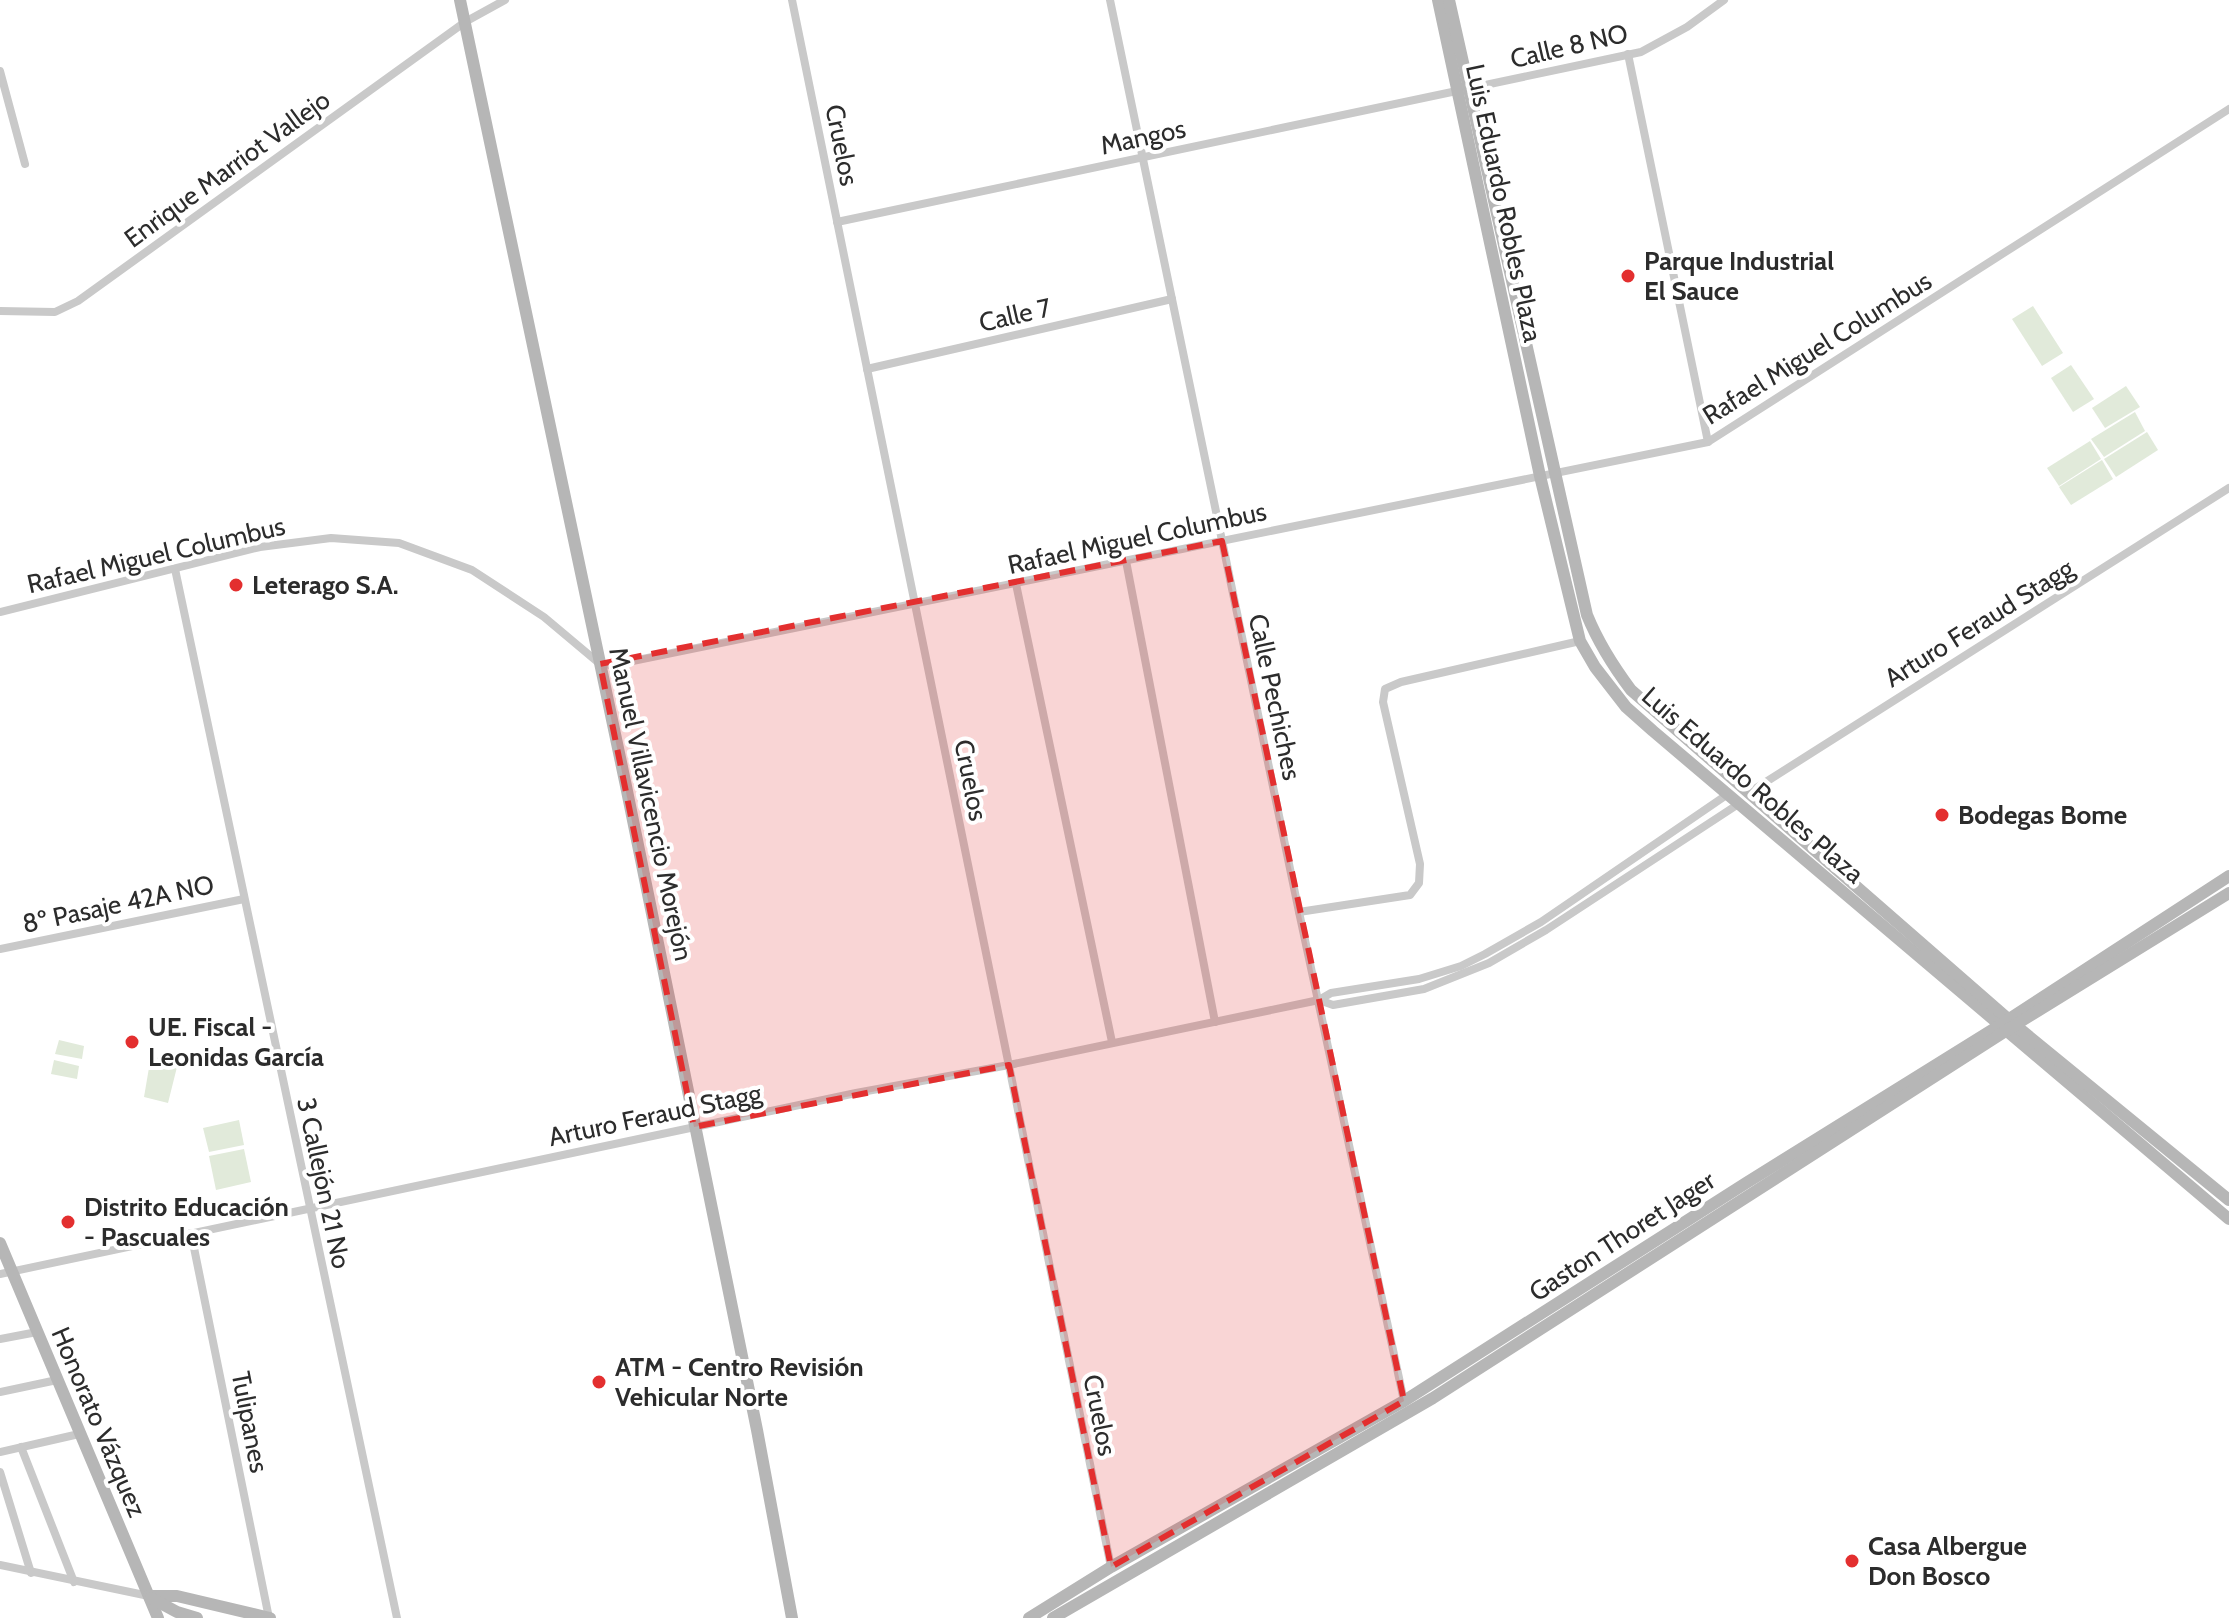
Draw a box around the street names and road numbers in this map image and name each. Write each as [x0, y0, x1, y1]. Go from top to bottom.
street label: Calle 8 NO [1507, 17, 1631, 75]
street label: Luis Eduardo Robles Plaza [1459, 61, 1549, 345]
street label: Enrique Marriot Vallejo [118, 84, 336, 254]
street label: Cruelos [818, 102, 866, 189]
street label: Mangos [1098, 112, 1189, 162]
street label: Rafael Miguel Columbus [1697, 264, 1938, 431]
street label: Calle 7 [976, 291, 1054, 339]
street label: Rafael Miguel Columbus [1005, 495, 1270, 581]
street label: Rafael Miguel Columbus [24, 510, 288, 600]
street label: Arturo Feraud Stagg [1879, 551, 2080, 694]
street label: Calle Pechiches [1242, 611, 1308, 783]
street label: Manuel Villavicencio Morejón [602, 644, 700, 964]
street label: Luis Eduardo Robles Plaza [1636, 680, 1871, 890]
street label: Cruelos [947, 737, 995, 824]
street label: 8º Pasaje 42A NO [19, 868, 217, 940]
street label: Arturo Feraud Stagg [546, 1077, 765, 1153]
street label: 3 Callejón 21 No [290, 1094, 358, 1272]
street label: Gaston Thoret Jager [1523, 1164, 1722, 1308]
street label: Honorato Vázquez [45, 1322, 153, 1522]
street label: Tulipanes [225, 1369, 276, 1476]
street label: Cruelos [1076, 1372, 1124, 1459]

